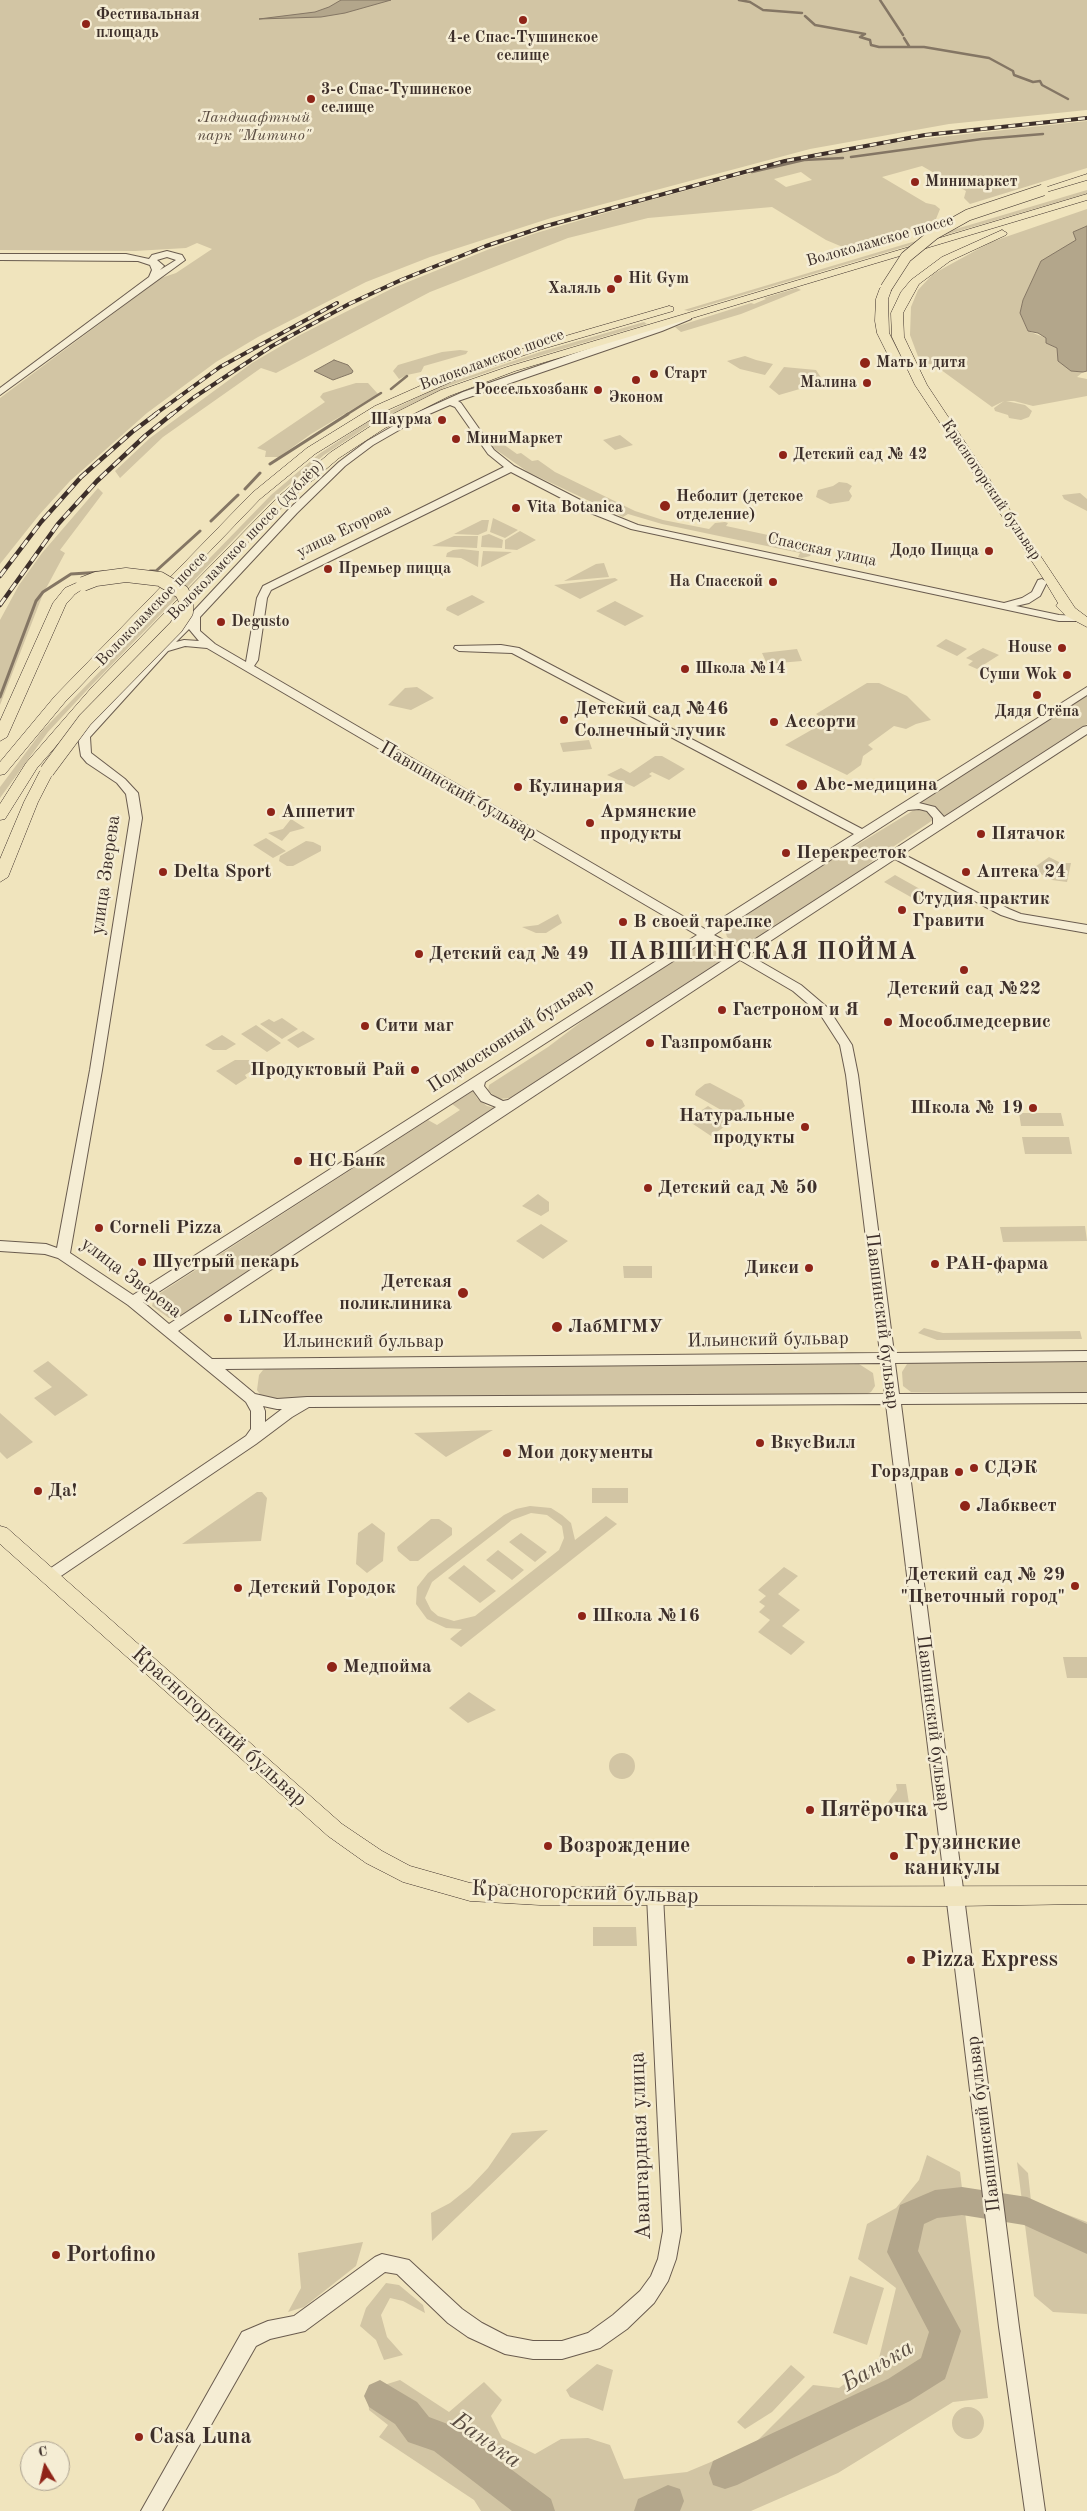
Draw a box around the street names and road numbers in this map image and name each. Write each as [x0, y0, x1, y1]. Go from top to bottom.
street label: Волоколамское шоссе [804, 211, 956, 271]
street label: Волоколамское шоссе [417, 325, 567, 395]
street label: Красногорский бульвар [937, 416, 1045, 564]
street label: Волоколамское шоссе (дублёр) [164, 455, 328, 625]
street label: улица Егорова [294, 500, 394, 562]
street label: Спасская улица [766, 529, 878, 571]
street label: Волоколамское шоссе [92, 548, 212, 670]
street label: Павшинский бульвар [375, 737, 541, 845]
street label: улица Зверева [86, 814, 126, 936]
street label: Подмосковный бульвар [424, 974, 598, 1098]
street label: Павшинский бульвар [860, 1232, 904, 1410]
street label: улица Зверева [76, 1233, 186, 1323]
street label: Ильинский бульвар [687, 1327, 849, 1353]
street label: Ильинский бульвар [282, 1331, 444, 1353]
street label: Павшинский бульвар [911, 1634, 955, 1812]
street label: Красногорский бульвар [126, 1641, 312, 1813]
street label: Красногорский бульвар [471, 1876, 699, 1910]
street label: Павшинский бульвар [962, 2035, 1006, 2213]
street label: Авангардная улица [625, 2051, 657, 2241]

